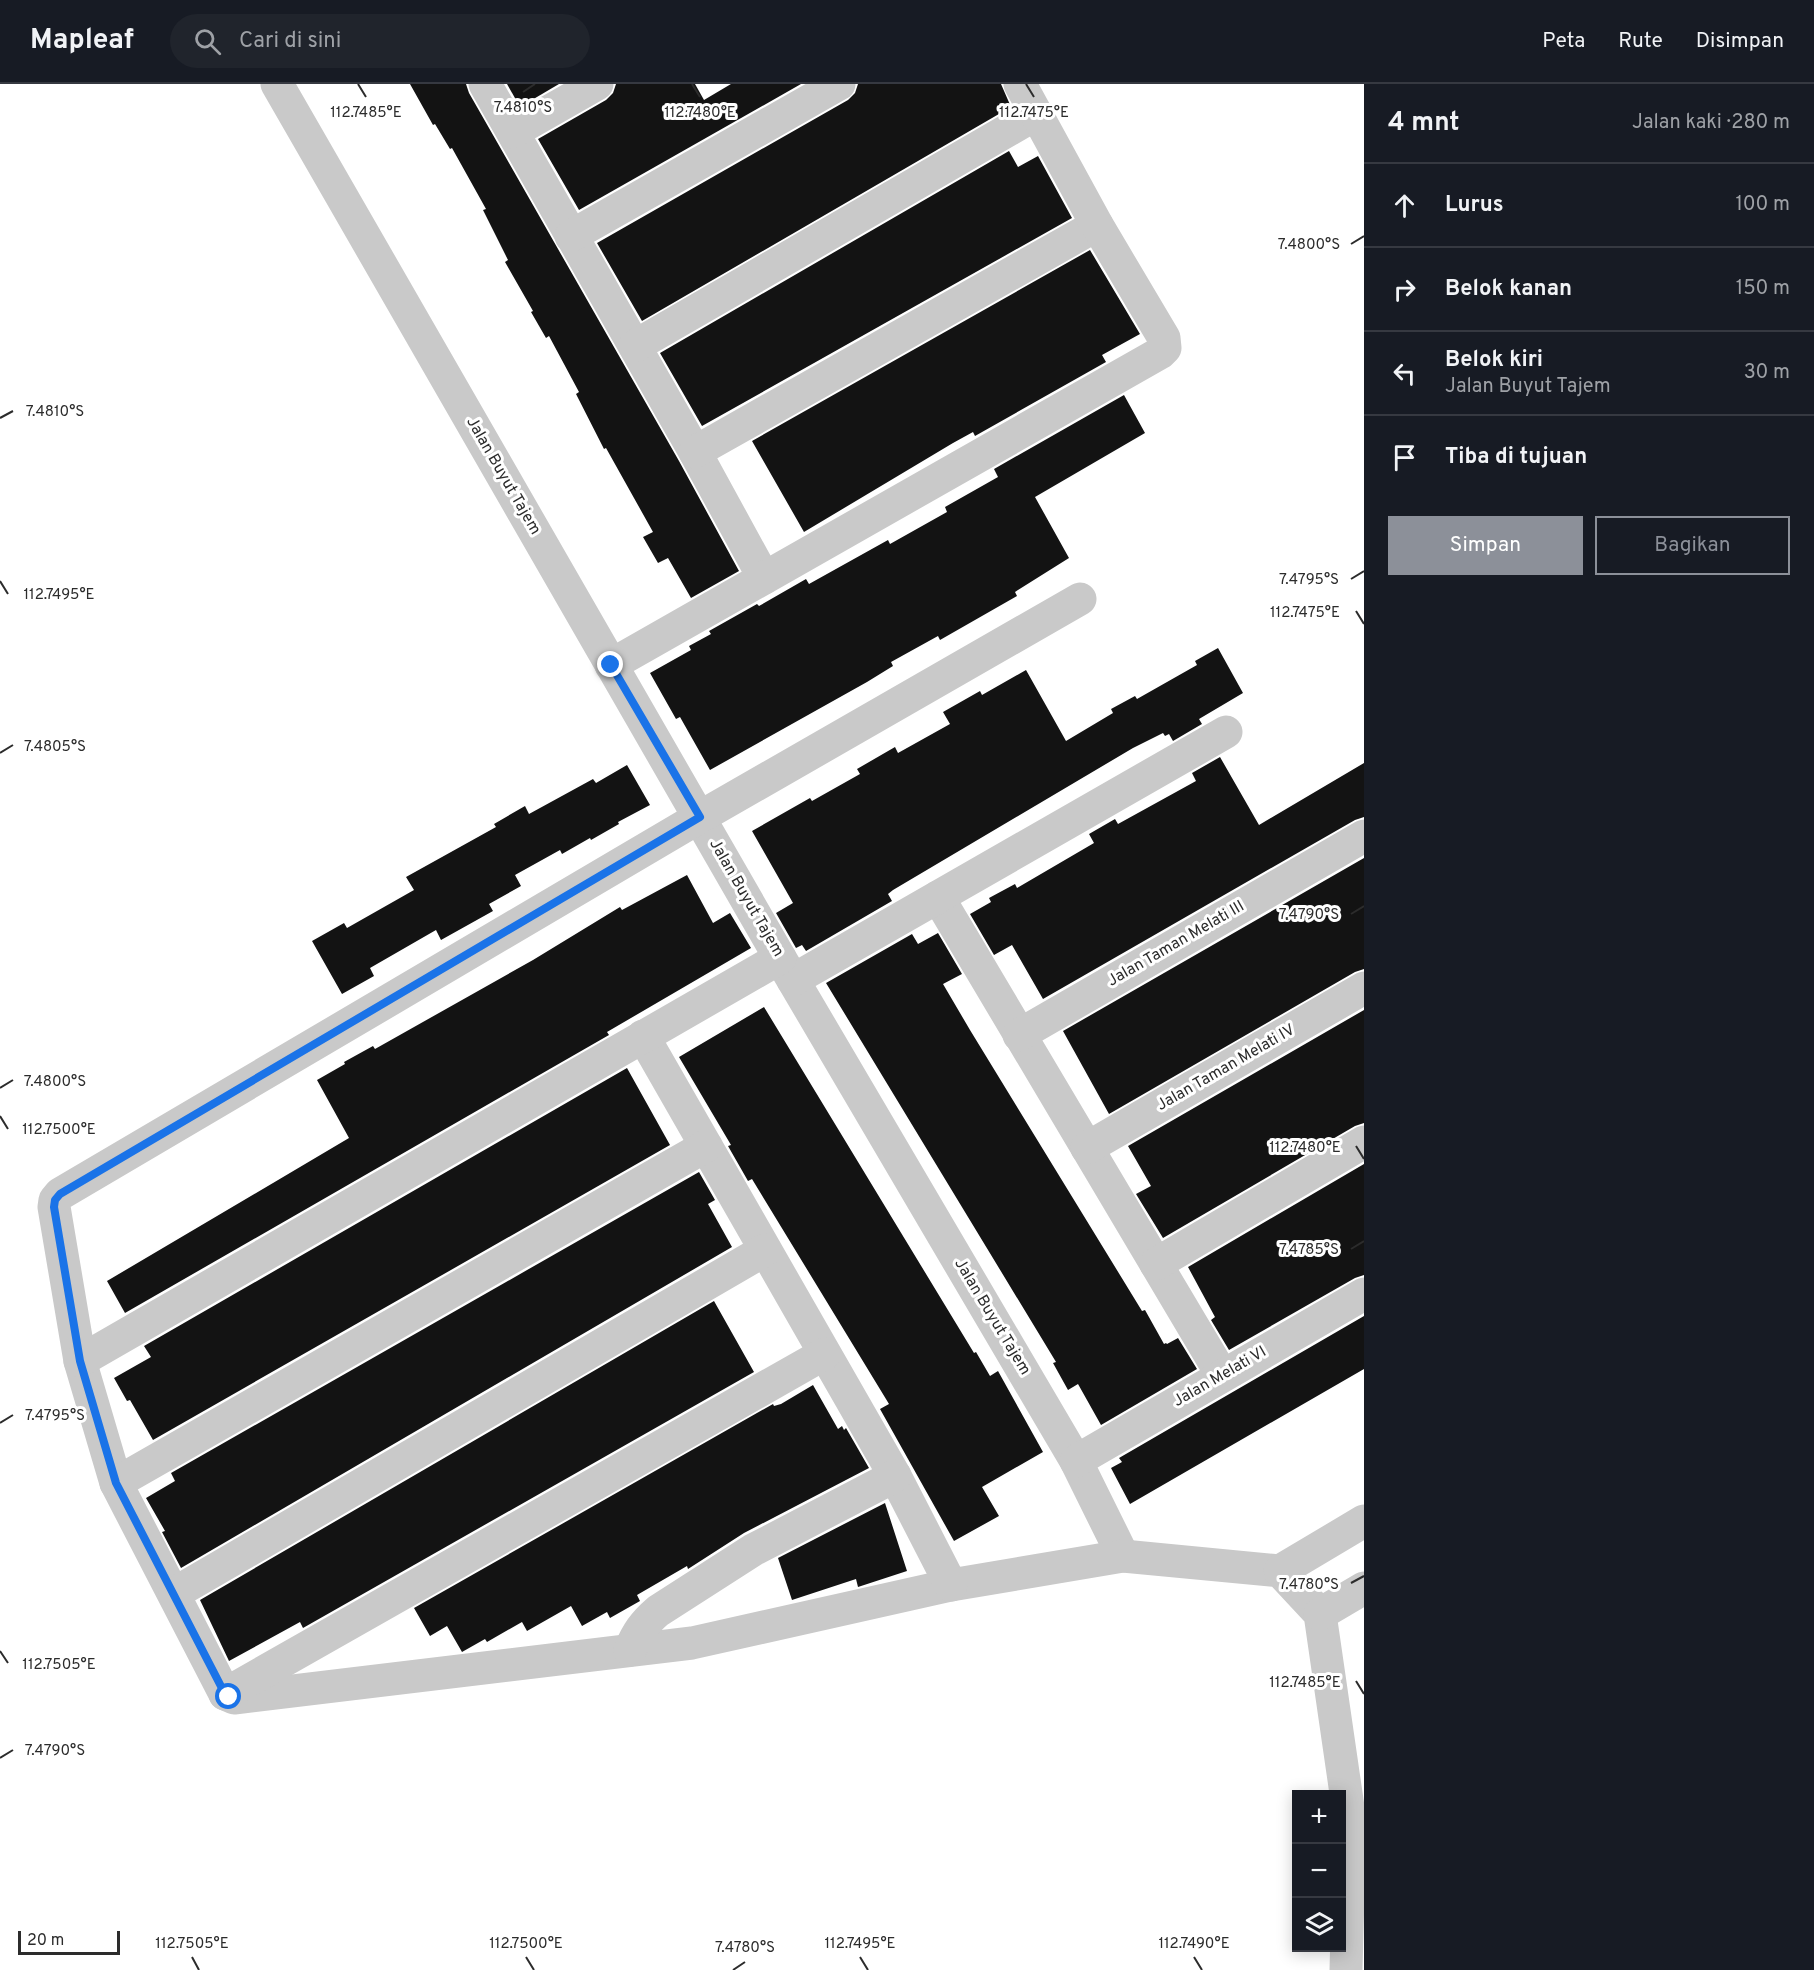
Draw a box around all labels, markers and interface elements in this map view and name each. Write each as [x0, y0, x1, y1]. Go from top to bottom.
search box [170, 14, 590, 68]
text: Mapleaf [30, 23, 134, 59]
icon: search [191, 25, 224, 58]
text: Cari di sini [239, 28, 341, 55]
text: Peta [1542, 28, 1585, 55]
text: Rute [1618, 28, 1663, 55]
text: Disimpan [1696, 28, 1784, 55]
text: 7.4810°S [494, 99, 552, 118]
text: 112.7485°E [330, 104, 402, 123]
text: 112.7480°E [664, 104, 736, 123]
text: 112.7475°E [999, 104, 1069, 123]
text: 4 mnt [1388, 107, 1459, 140]
text: Jalan kaki · 280 m [1632, 110, 1790, 136]
icon: ahead [1388, 189, 1421, 222]
text: Lurus [1445, 192, 1504, 219]
text: 100 m [1735, 192, 1790, 218]
text: 7.4800°S [1278, 236, 1340, 255]
icon: right [1388, 273, 1421, 306]
text: Belok kanan [1445, 276, 1572, 303]
text: 150 m [1736, 276, 1790, 302]
text: Belok kiri [1445, 347, 1543, 374]
icon: left [1388, 357, 1421, 390]
text: 30 m [1744, 360, 1790, 386]
text: Jalan Buyut Tajem [1445, 374, 1611, 400]
text: 7.4810°S [26, 403, 84, 422]
street label: Jalan Buyut Tajem [461, 414, 545, 538]
icon: arrive [1388, 441, 1421, 474]
text: Tiba di tujuan [1445, 444, 1587, 471]
button: Simpan [1388, 516, 1583, 575]
button: Bagikan [1595, 516, 1790, 575]
text: 7.4795°S [1279, 571, 1339, 590]
text: 112.7495°E [23, 586, 95, 605]
text: 112.7475°E [1270, 604, 1340, 623]
route end [597, 651, 623, 677]
text: 7.4805°S [24, 738, 86, 757]
street label: Jalan Buyut Tajem [704, 836, 788, 960]
street label: Jalan Taman Melati III [1104, 897, 1248, 991]
text: 7.4790°S [1279, 906, 1339, 925]
street label: Jalan Taman Melati IV [1153, 1020, 1299, 1116]
text: 7.4800°S [24, 1073, 86, 1092]
text: 112.7500°E [22, 1121, 96, 1140]
text: 112.7480°E [1269, 1139, 1341, 1158]
text: 7.4785°S [1279, 1241, 1339, 1260]
street label: Jalan Buyut Tajem [949, 1255, 1035, 1379]
street label: Jalan Melati VI [1170, 1342, 1270, 1412]
text: 7.4795°S [25, 1407, 85, 1426]
text: 7.4780°S [1279, 1576, 1339, 1595]
text: 112.7505°E [22, 1656, 96, 1675]
text: 112.7485°E [1269, 1674, 1341, 1693]
route start [215, 1683, 241, 1709]
text: 7.4790°S [25, 1742, 85, 1761]
map controls [1292, 1790, 1346, 1952]
button: + [1292, 1790, 1346, 1844]
button: − [1292, 1844, 1346, 1898]
button: layers [1292, 1898, 1346, 1952]
scale bar [18, 1928, 120, 1956]
text: 20 m [27, 1931, 64, 1951]
text: 112.7505°E [155, 1935, 229, 1954]
text: 112.7500°E [489, 1935, 563, 1954]
text: 112.7495°E [824, 1935, 896, 1954]
text: 112.7490°E [1158, 1935, 1230, 1954]
text: 7.4780°S [715, 1939, 775, 1958]

